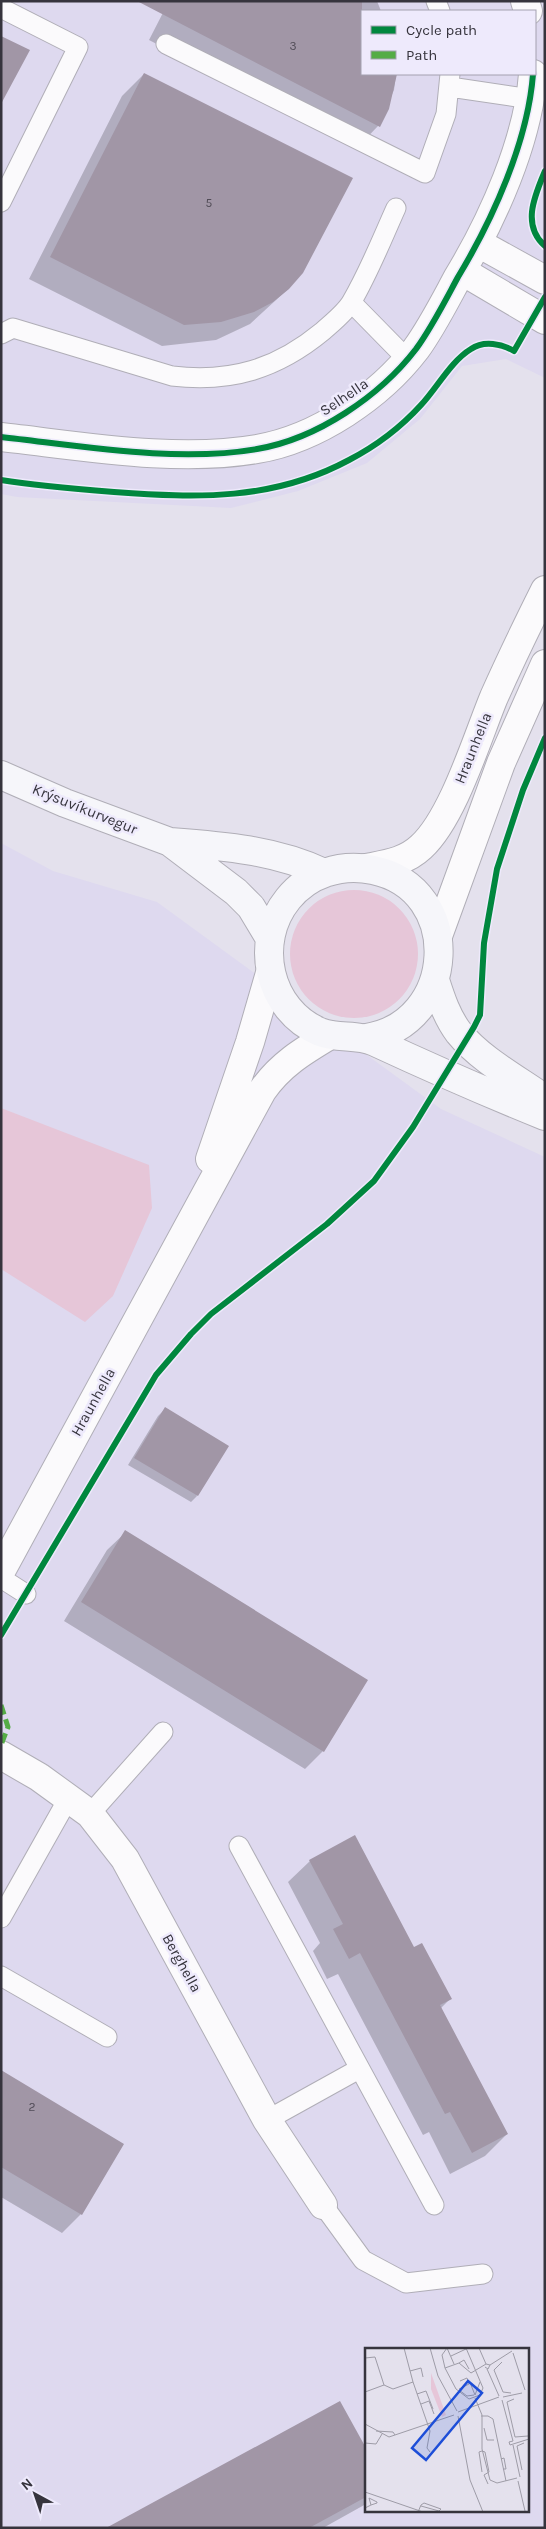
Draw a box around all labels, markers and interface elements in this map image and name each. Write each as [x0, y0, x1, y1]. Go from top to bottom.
legend [361, 10, 536, 75]
text: Cycle path [406, 21, 477, 39]
house number: 3 [289, 39, 297, 53]
text: Path [406, 46, 437, 64]
house number: 5 [206, 196, 213, 210]
street label: Selhella [316, 374, 372, 420]
street label: Hraunhella [451, 710, 495, 786]
street label: Krýsuvíkurvegur [30, 780, 141, 838]
street label: Hraunhella [67, 1365, 119, 1439]
street label: Berghella [159, 1931, 205, 1995]
house number: 2 [29, 2100, 36, 2114]
inset map [365, 2348, 528, 2512]
north arrow [10, 2469, 60, 2519]
text: N [18, 2475, 36, 2494]

